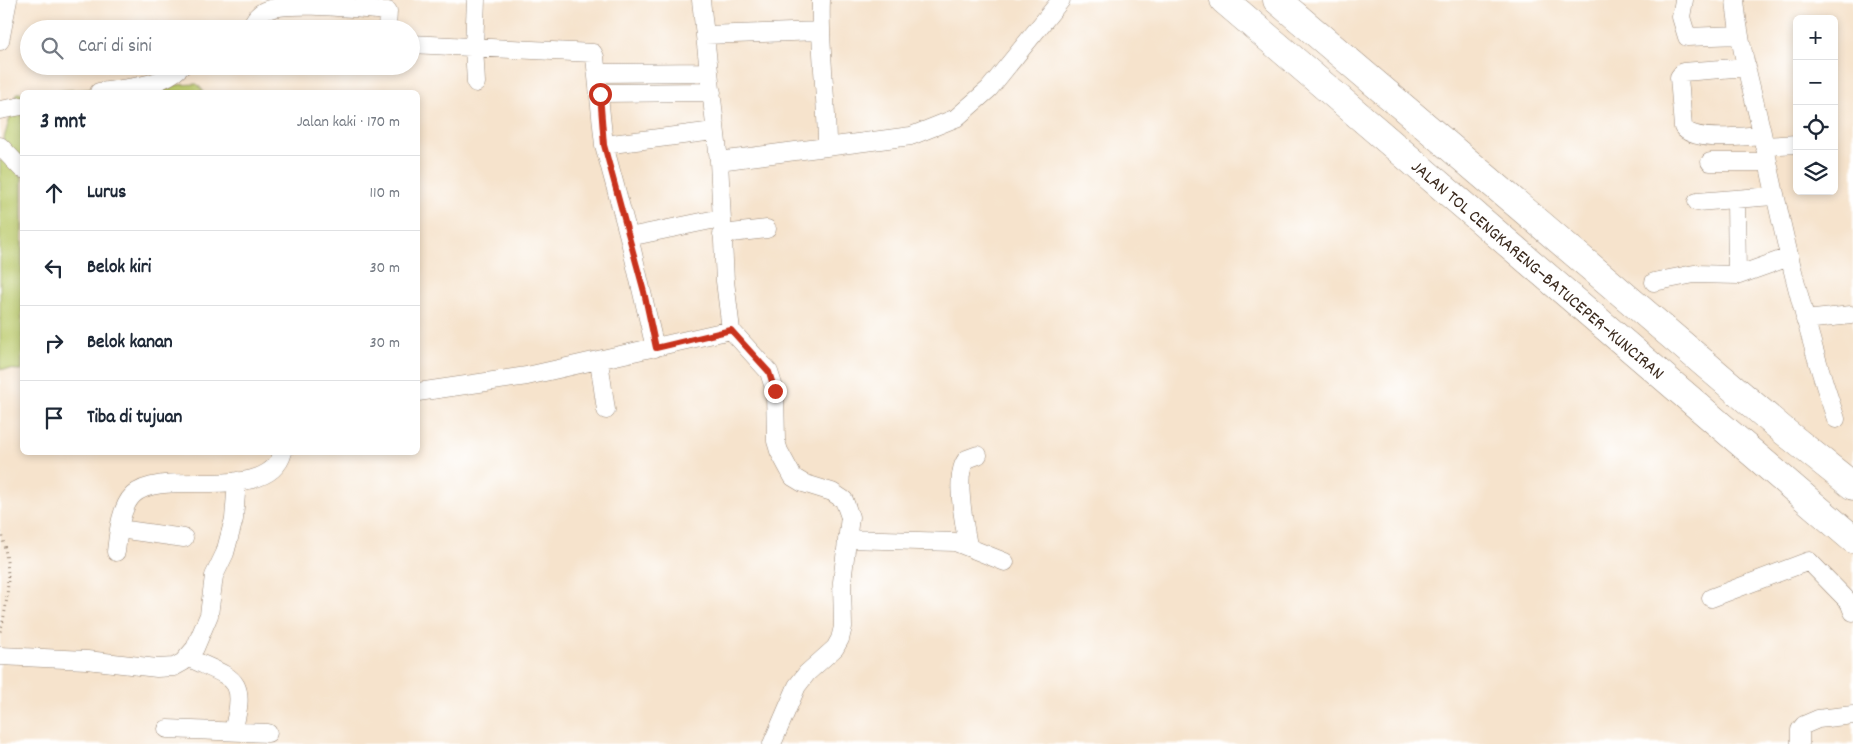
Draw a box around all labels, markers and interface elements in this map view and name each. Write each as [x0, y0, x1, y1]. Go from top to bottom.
map controls [1793, 15, 1838, 195]
button: + [1793, 15, 1838, 60]
search box [20, 20, 420, 75]
icon: search [38, 34, 66, 62]
text: Cari di sini [78, 34, 152, 61]
button: − [1793, 60, 1838, 105]
route start [589, 83, 612, 106]
button: locate [1793, 105, 1838, 150]
text: 3 mnt [40, 108, 86, 138]
text: Jalan kaki · 170 m [297, 111, 400, 134]
button: layers [1793, 150, 1838, 195]
street label: JALAN TOL CENGKARENG–BATUCEPER–KUNCIRAN [1405, 156, 1669, 387]
icon: ahead [40, 179, 68, 207]
text: Lurus [87, 180, 126, 207]
text: 110 m [370, 182, 400, 205]
icon: left [40, 254, 68, 282]
text: Belok kiri [87, 255, 151, 282]
text: 30 m [370, 257, 400, 280]
icon: right [40, 329, 68, 357]
text: Belok kanan [87, 330, 173, 357]
text: 30 m [370, 332, 400, 355]
route end [764, 380, 787, 403]
icon: arrive [40, 404, 68, 432]
text: Tiba di tujuan [87, 405, 182, 432]

